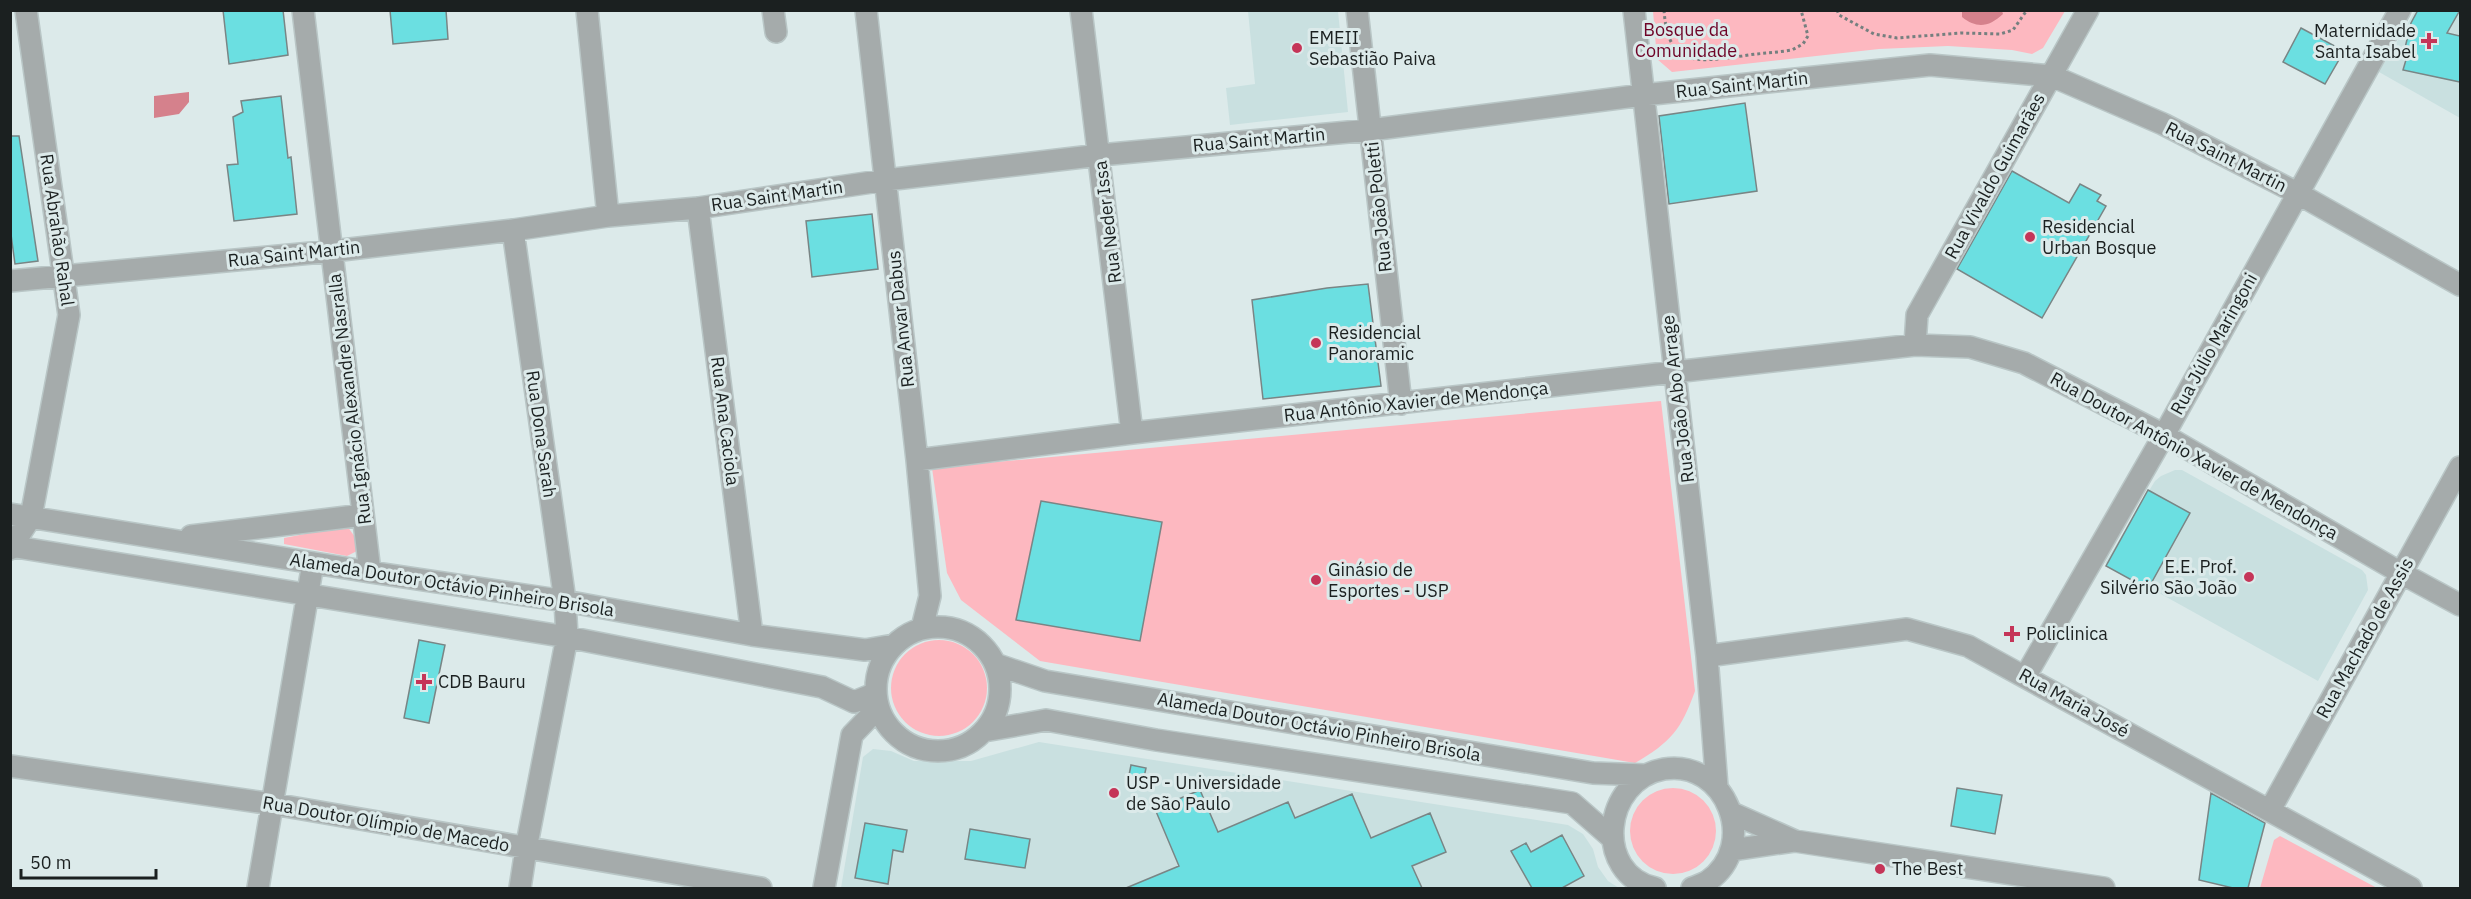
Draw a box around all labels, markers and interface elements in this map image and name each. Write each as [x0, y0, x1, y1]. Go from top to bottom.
park label: Bosque da Comunidade [1635, 18, 1737, 62]
place label: Maternidade Santa Isabel [2314, 19, 2416, 63]
place label: EMEII Sebastião Paiva [1309, 26, 1436, 70]
marker: Maternidade Santa Isabel [2420, 32, 2438, 50]
marker: EMEII Sebastião Paiva [1290, 41, 1304, 55]
street label: Rua Saint Martin [1675, 66, 1809, 103]
street label: Rua Vivaldo Guimarães [1939, 89, 2050, 263]
street label: Rua Saint Martin [2162, 116, 2291, 197]
street label: Rua Saint Martin [1192, 122, 1326, 157]
street label: Rua João Poletti [1360, 141, 1397, 273]
street label: Rua Abrahão Rahal [35, 152, 80, 308]
street label: Rua Neder Issa [1089, 159, 1126, 285]
street label: Rua Saint Martin [710, 175, 844, 216]
place label: Residencial Urban Bosque [2042, 215, 2157, 259]
marker: Residencial Urban Bosque [2023, 230, 2037, 244]
street label: Rua Saint Martin [227, 235, 361, 272]
street label: Rua Anvar Dabus [882, 249, 919, 389]
street label: Rua Júlio Maringoni [2165, 269, 2262, 419]
street label: Rua Ignácio Alexandre Nasralla [323, 272, 376, 526]
street label: Rua João Abo Arrage [1656, 314, 1699, 484]
place label: Residencial Panoramic [1328, 321, 1421, 365]
marker: Residencial Panoramic [1309, 336, 1323, 350]
street label: Rua Ana Caciola [706, 355, 745, 487]
street label: Rua Doutor Antônio Xavier de Mendonça [2046, 367, 2342, 545]
street label: Rua Dona Sarah [521, 369, 562, 499]
street label: Rua Antônio Xavier de Mendonça [1283, 376, 1550, 427]
street label: Alameda Doutor Octávio Pinheiro Brisola [288, 547, 616, 622]
street label: Rua Machado de Assis [2311, 553, 2418, 722]
place label: E.E. Prof. Silvério São João [2100, 555, 2237, 599]
place label: Ginásio de Esportes - USP [1328, 558, 1449, 602]
marker: E.E. Prof. Silvério São João [2242, 570, 2256, 584]
marker: Ginásio de Esportes - USP [1309, 573, 1323, 587]
place label: Policlinica [2026, 622, 2108, 645]
marker: Policlinica [2003, 625, 2021, 643]
street label: Rua Maria José [2015, 663, 2134, 742]
place label: CDB Bauru [438, 670, 526, 693]
marker: CDB Bauru [415, 673, 433, 691]
street label: Alameda Doutor Octávio Pinheiro Brisola [1156, 687, 1483, 766]
place label: USP - Universidade de São Paulo [1126, 771, 1281, 815]
marker: USP - Universidade de São Paulo [1107, 786, 1121, 800]
street label: Rua Doutor Olímpio de Macedo [261, 790, 511, 857]
scale bar [21, 842, 156, 880]
text: 50 m [30, 851, 72, 874]
place label: The Best [1892, 857, 1963, 880]
marker: The Best [1873, 862, 1887, 876]

